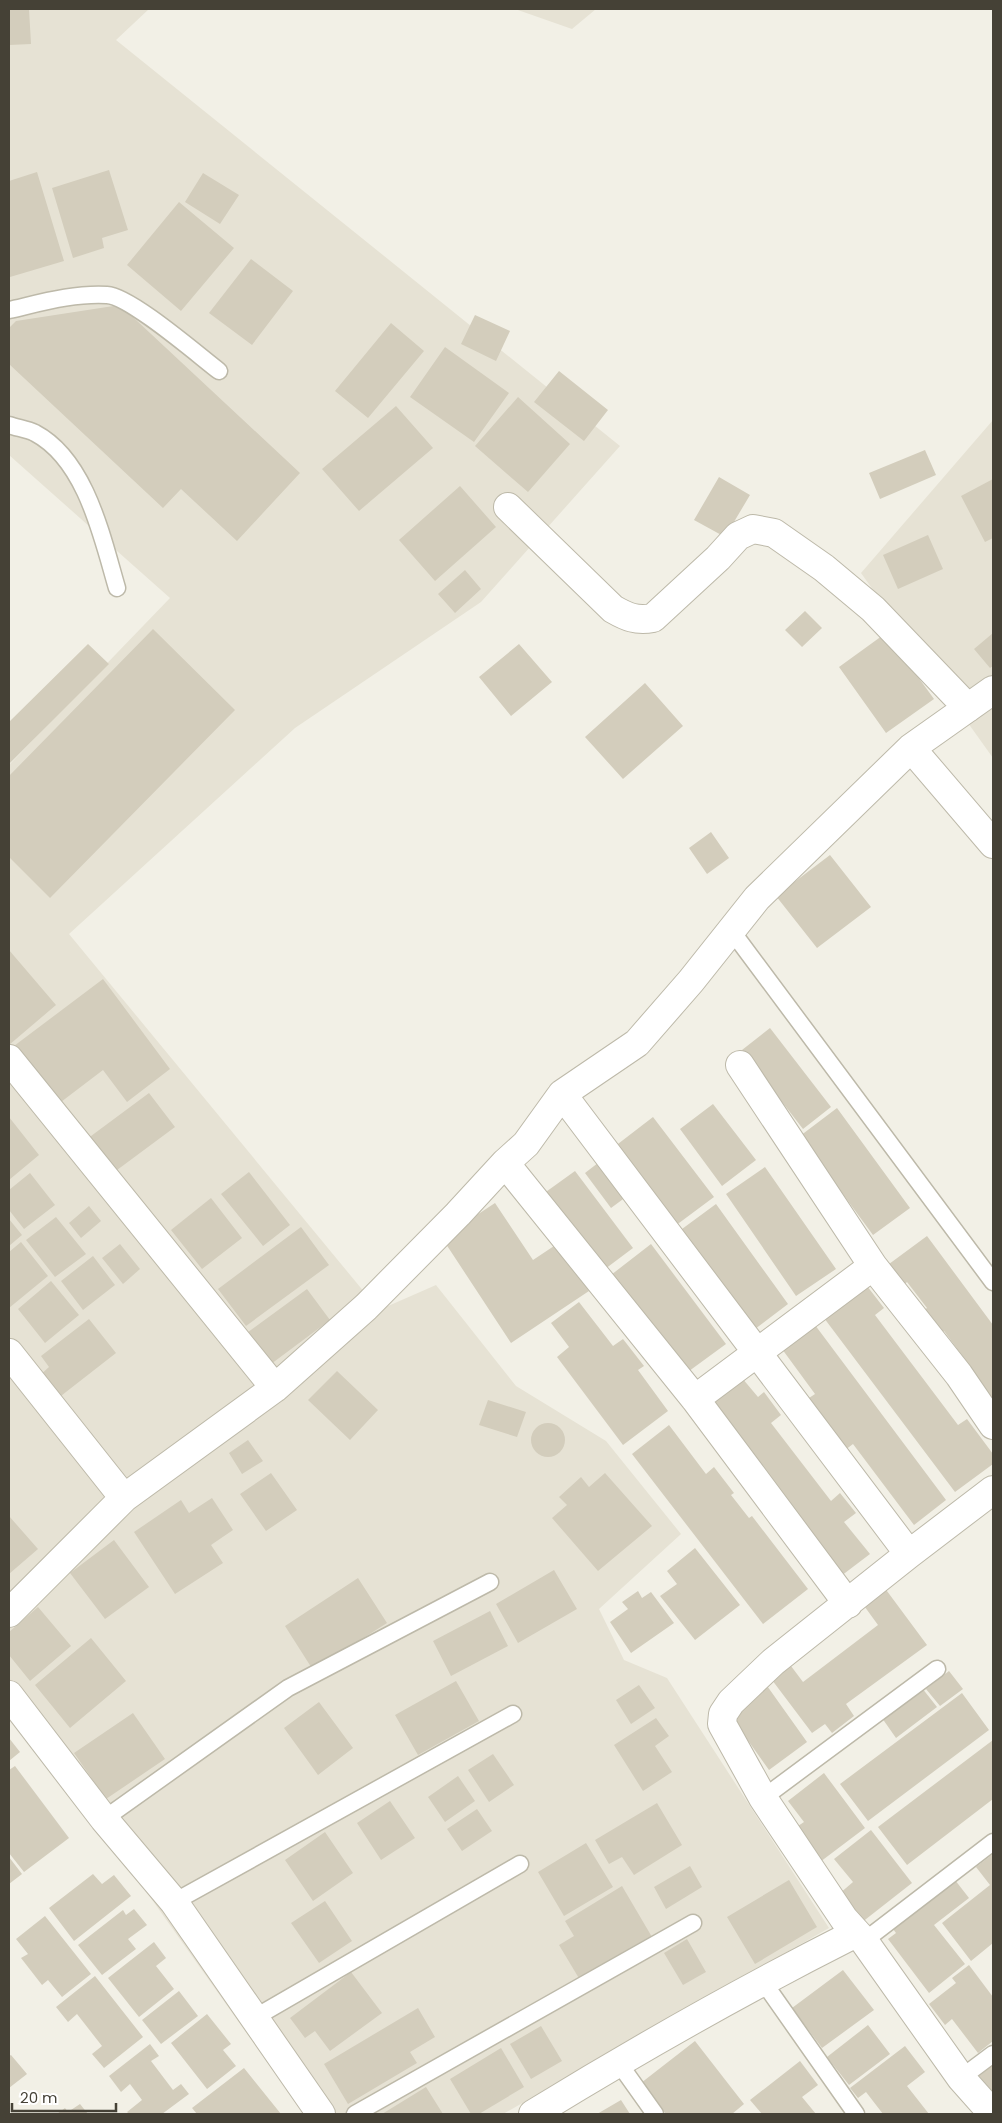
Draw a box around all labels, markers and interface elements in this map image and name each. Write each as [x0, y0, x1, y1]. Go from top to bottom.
scale bar [12, 2080, 116, 2112]
text: 20 m [20, 2087, 58, 2108]

